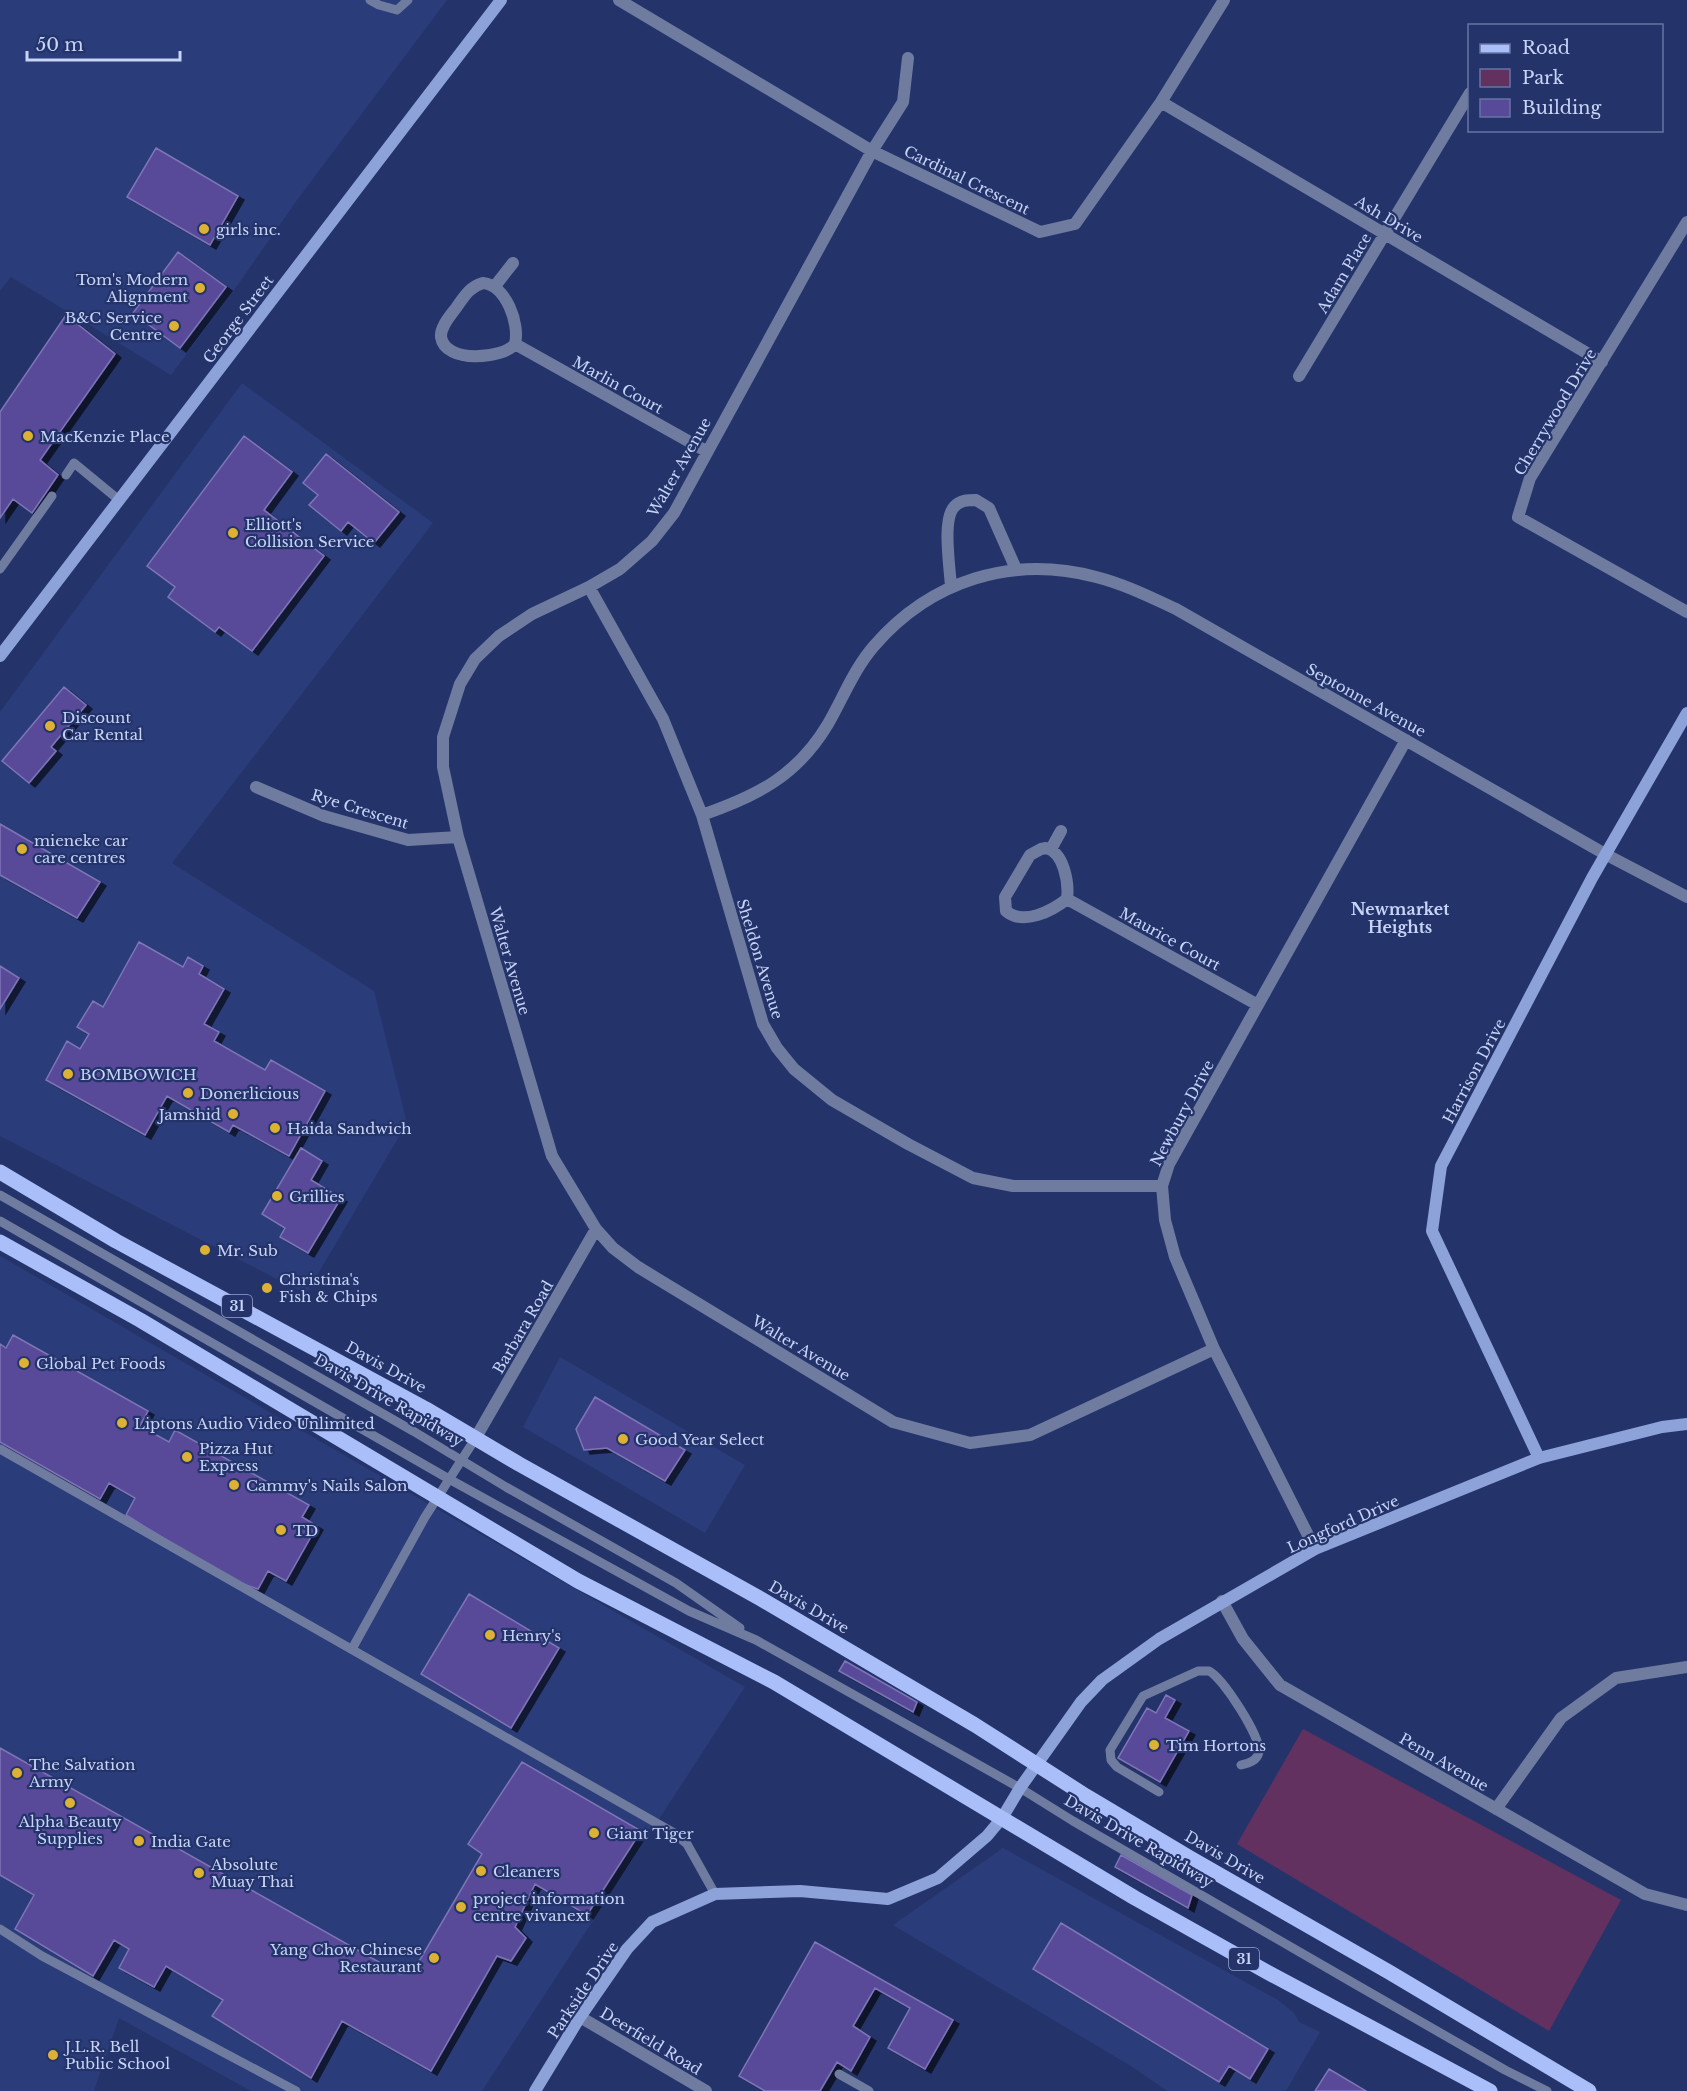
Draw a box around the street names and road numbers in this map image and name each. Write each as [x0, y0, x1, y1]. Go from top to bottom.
street label: Cardinal Crescent [901, 141, 1033, 219]
street label: Ash Drive [1351, 191, 1426, 247]
street label: Adam Place [1312, 229, 1375, 317]
street label: George Street [199, 271, 278, 367]
street label: Cherrywood Drive [1510, 345, 1600, 479]
street label: Marlin Court [569, 352, 667, 418]
street label: Walter Avenue [642, 414, 715, 521]
street label: Septonne Avenue [1303, 659, 1429, 741]
street label: Rye Crescent [309, 785, 411, 833]
street label: Sheldon Avenue [733, 897, 787, 1021]
street label: Maurice Court [1116, 903, 1224, 975]
street label: Walter Avenue [485, 904, 534, 1017]
street label: Harrison Drive [1438, 1015, 1510, 1127]
street label: Newbury Drive [1146, 1057, 1218, 1169]
street label: Barbara Road [489, 1277, 557, 1377]
road number: 31 [222, 1295, 252, 1317]
street label: Walter Avenue [748, 1311, 854, 1385]
street label: Davis Drive [342, 1337, 430, 1397]
street label: Davis Drive Rapidway [311, 1349, 467, 1451]
street label: Longford Drive [1284, 1491, 1402, 1557]
street label: Davis Drive [766, 1576, 852, 1638]
street label: Penn Avenue [1396, 1729, 1492, 1795]
street label: Davis Drive Rapidway [1061, 1790, 1217, 1892]
street label: Davis Drive [1182, 1826, 1268, 1888]
street label: Parkside Drive [544, 1938, 622, 2042]
road number: 31 [1229, 1948, 1259, 1970]
street label: Deerfield Road [597, 2003, 705, 2079]

